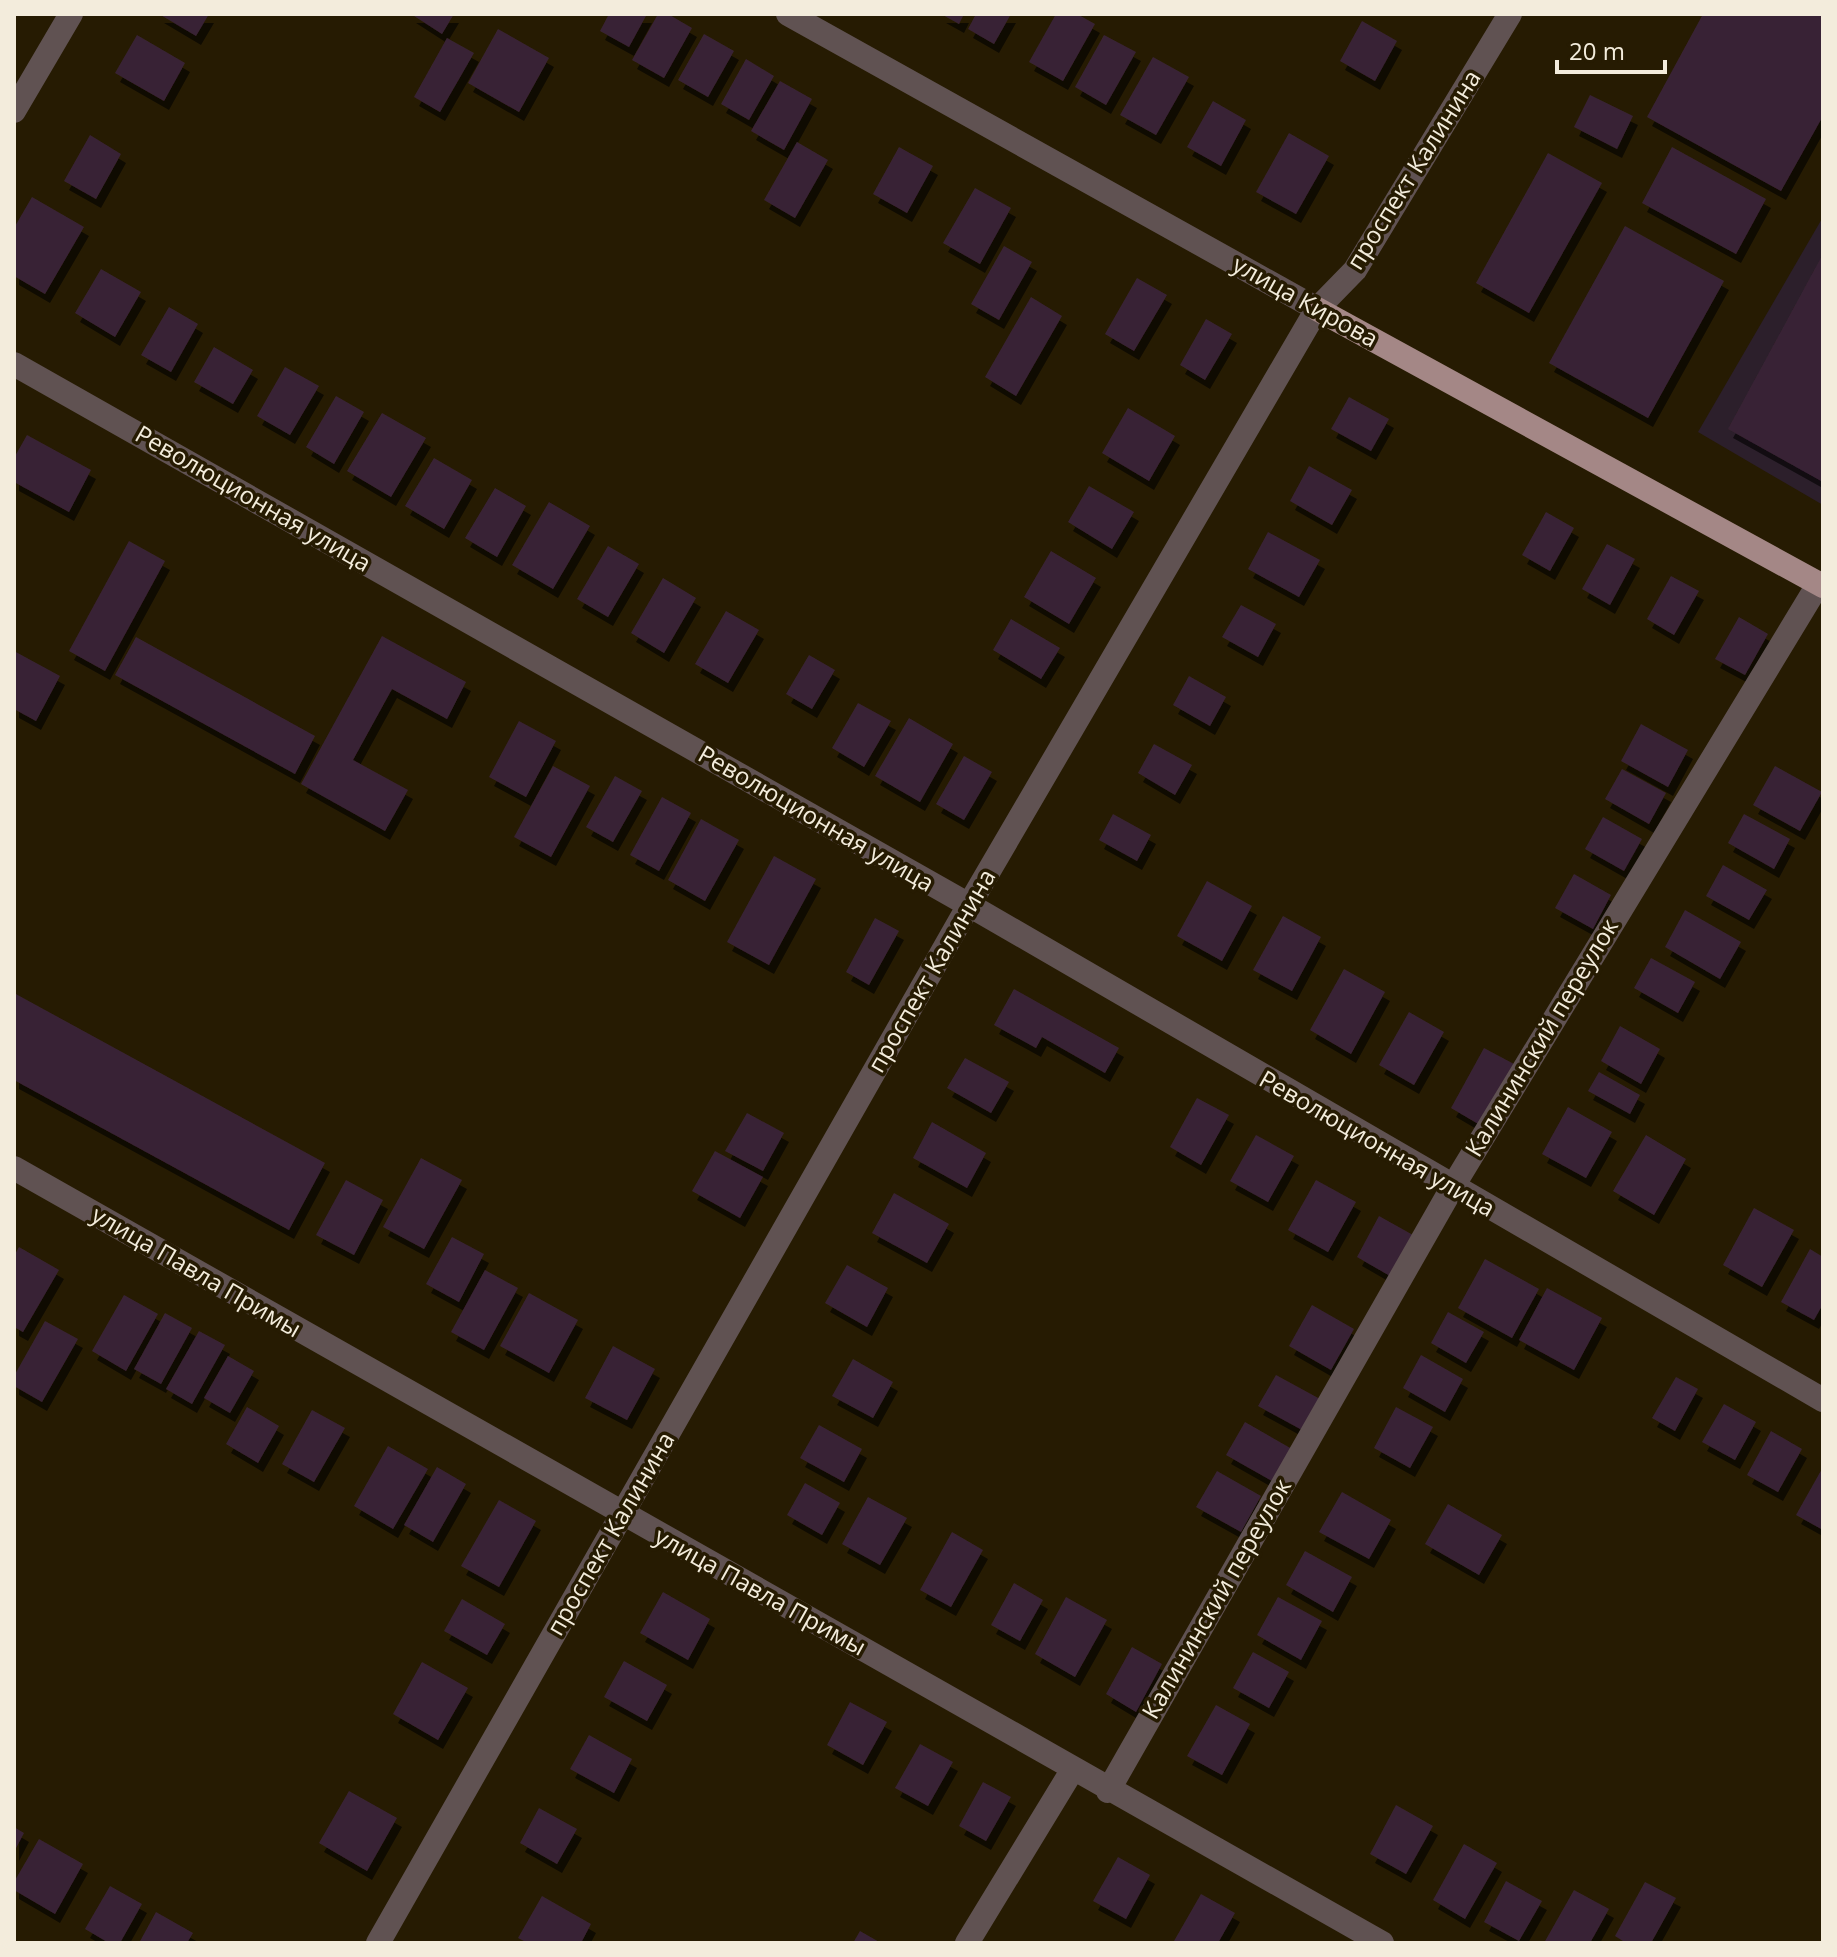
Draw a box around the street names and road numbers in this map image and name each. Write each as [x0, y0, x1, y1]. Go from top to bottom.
street label: проспект Калинина [1338, 63, 1488, 275]
street label: улица Кирова [1227, 247, 1384, 354]
street label: Революционная улица [130, 417, 378, 579]
street label: Революционная улица [693, 737, 941, 899]
street label: проспект Калинина [859, 863, 1002, 1078]
street label: Калининский переулок [1456, 911, 1625, 1162]
street label: Революционная улица [1254, 1062, 1502, 1224]
street label: улица Павла Примы [86, 1197, 308, 1344]
street label: проспект Калинина [538, 1426, 681, 1641]
street label: Калининский переулок [1133, 1472, 1298, 1724]
street label: улица Павла Примы [649, 1519, 872, 1663]

